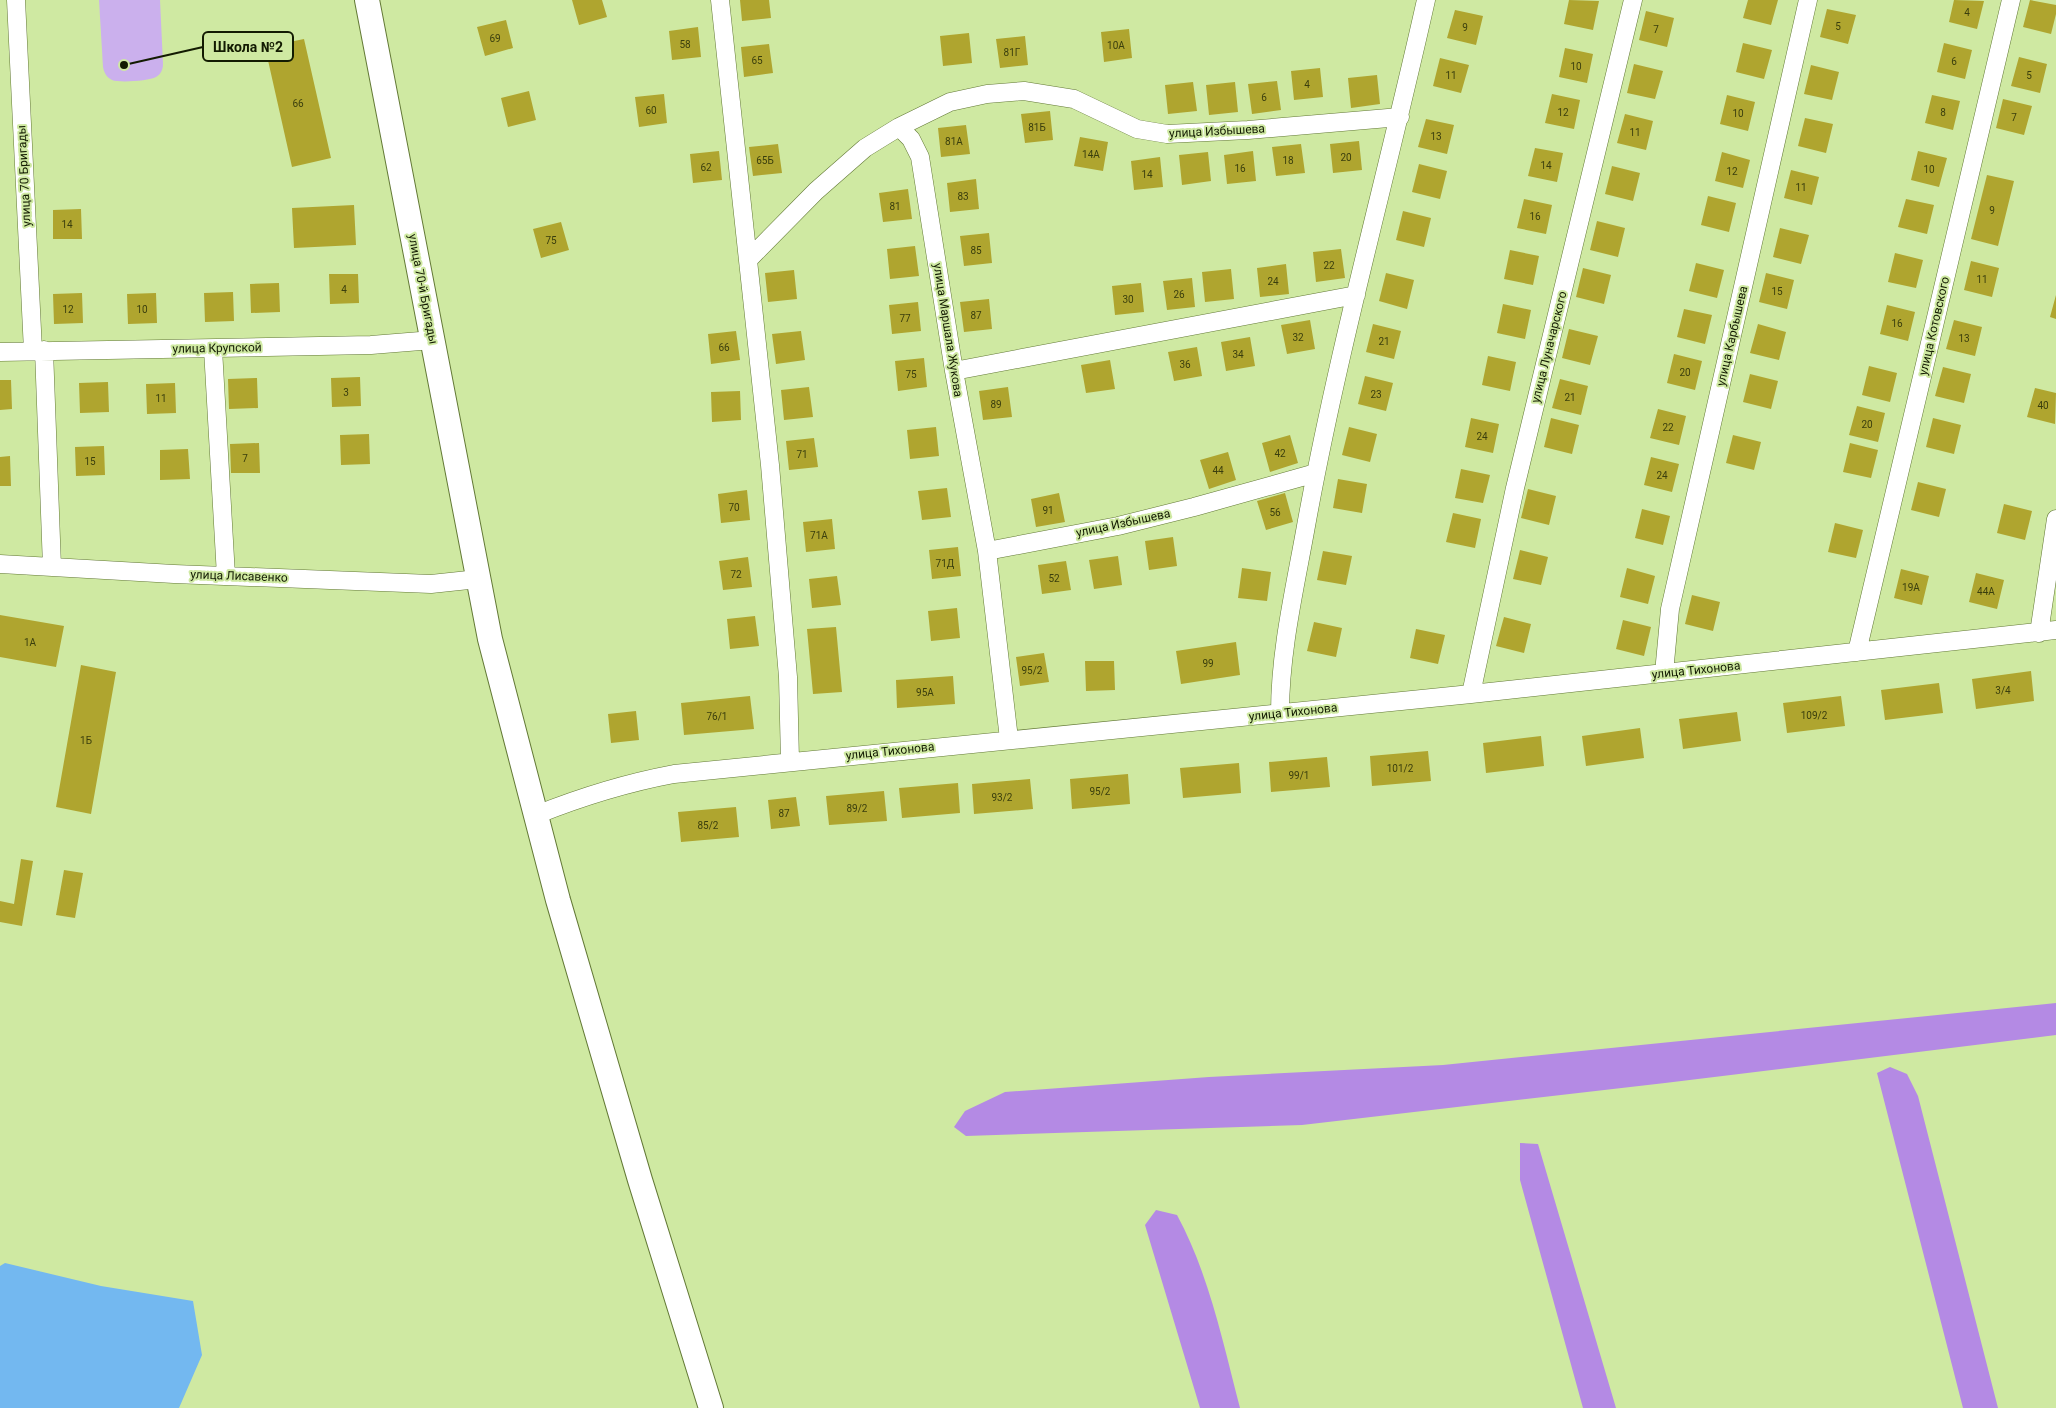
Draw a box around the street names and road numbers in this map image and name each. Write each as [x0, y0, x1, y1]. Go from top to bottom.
street label: улица Избышева [1169, 121, 1265, 141]
street label: улица 70 Бригады [14, 125, 34, 227]
street label: улица 70-й Бригады [405, 233, 441, 345]
street label: улица Маршала Жукова [931, 262, 965, 398]
street label: улица Котовского [1916, 275, 1952, 377]
street label: улица Карбышева [1714, 285, 1750, 387]
street label: улица Луначарского [1528, 290, 1570, 404]
street label: улица Крупской [172, 340, 262, 356]
street label: улица Избышева [1075, 506, 1171, 540]
street label: улица Лисавенко [190, 567, 288, 585]
street label: улица Тихонова [1651, 658, 1741, 682]
street label: улица Тихонова [1248, 700, 1338, 724]
street label: улица Тихонова [845, 739, 935, 763]

